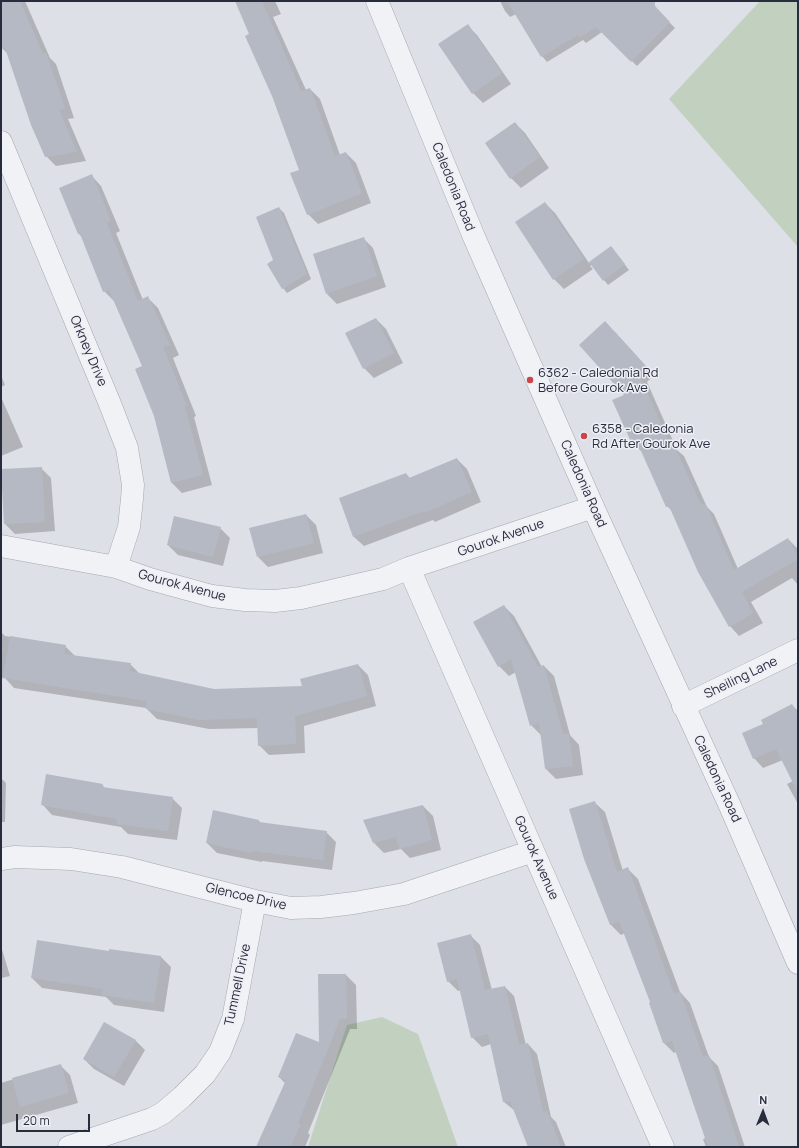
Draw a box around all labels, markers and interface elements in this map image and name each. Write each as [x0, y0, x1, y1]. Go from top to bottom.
street label: Caledonia Road [428, 141, 478, 233]
street label: Orkney Drive [66, 313, 110, 389]
place label: 6362 - Caledonia Rd Before Gourok Ave [538, 365, 658, 396]
marker: 6362 - Caledonia Rd Before Gourok Ave [525, 375, 535, 385]
place label: 6358 - Caledonia Rd After Gourok Ave [592, 421, 710, 452]
marker: 6358 - Caledonia Rd After Gourok Ave [579, 431, 589, 441]
street label: Caledonia Road [557, 438, 609, 530]
street label: Gourok Avenue [456, 516, 546, 560]
street label: Gourok Avenue [136, 567, 228, 605]
street label: Sheiling Lane [702, 654, 780, 702]
street label: Caledonia Road [690, 733, 744, 825]
street label: Gourok Avenue [510, 814, 562, 902]
street label: Glencoe Drive [204, 880, 288, 914]
street label: Tummell Drive [222, 943, 254, 1027]
north arrow [743, 1092, 783, 1132]
text: N [759, 1092, 767, 1107]
scale bar [18, 1106, 92, 1132]
text: 20 m [23, 1112, 50, 1129]

